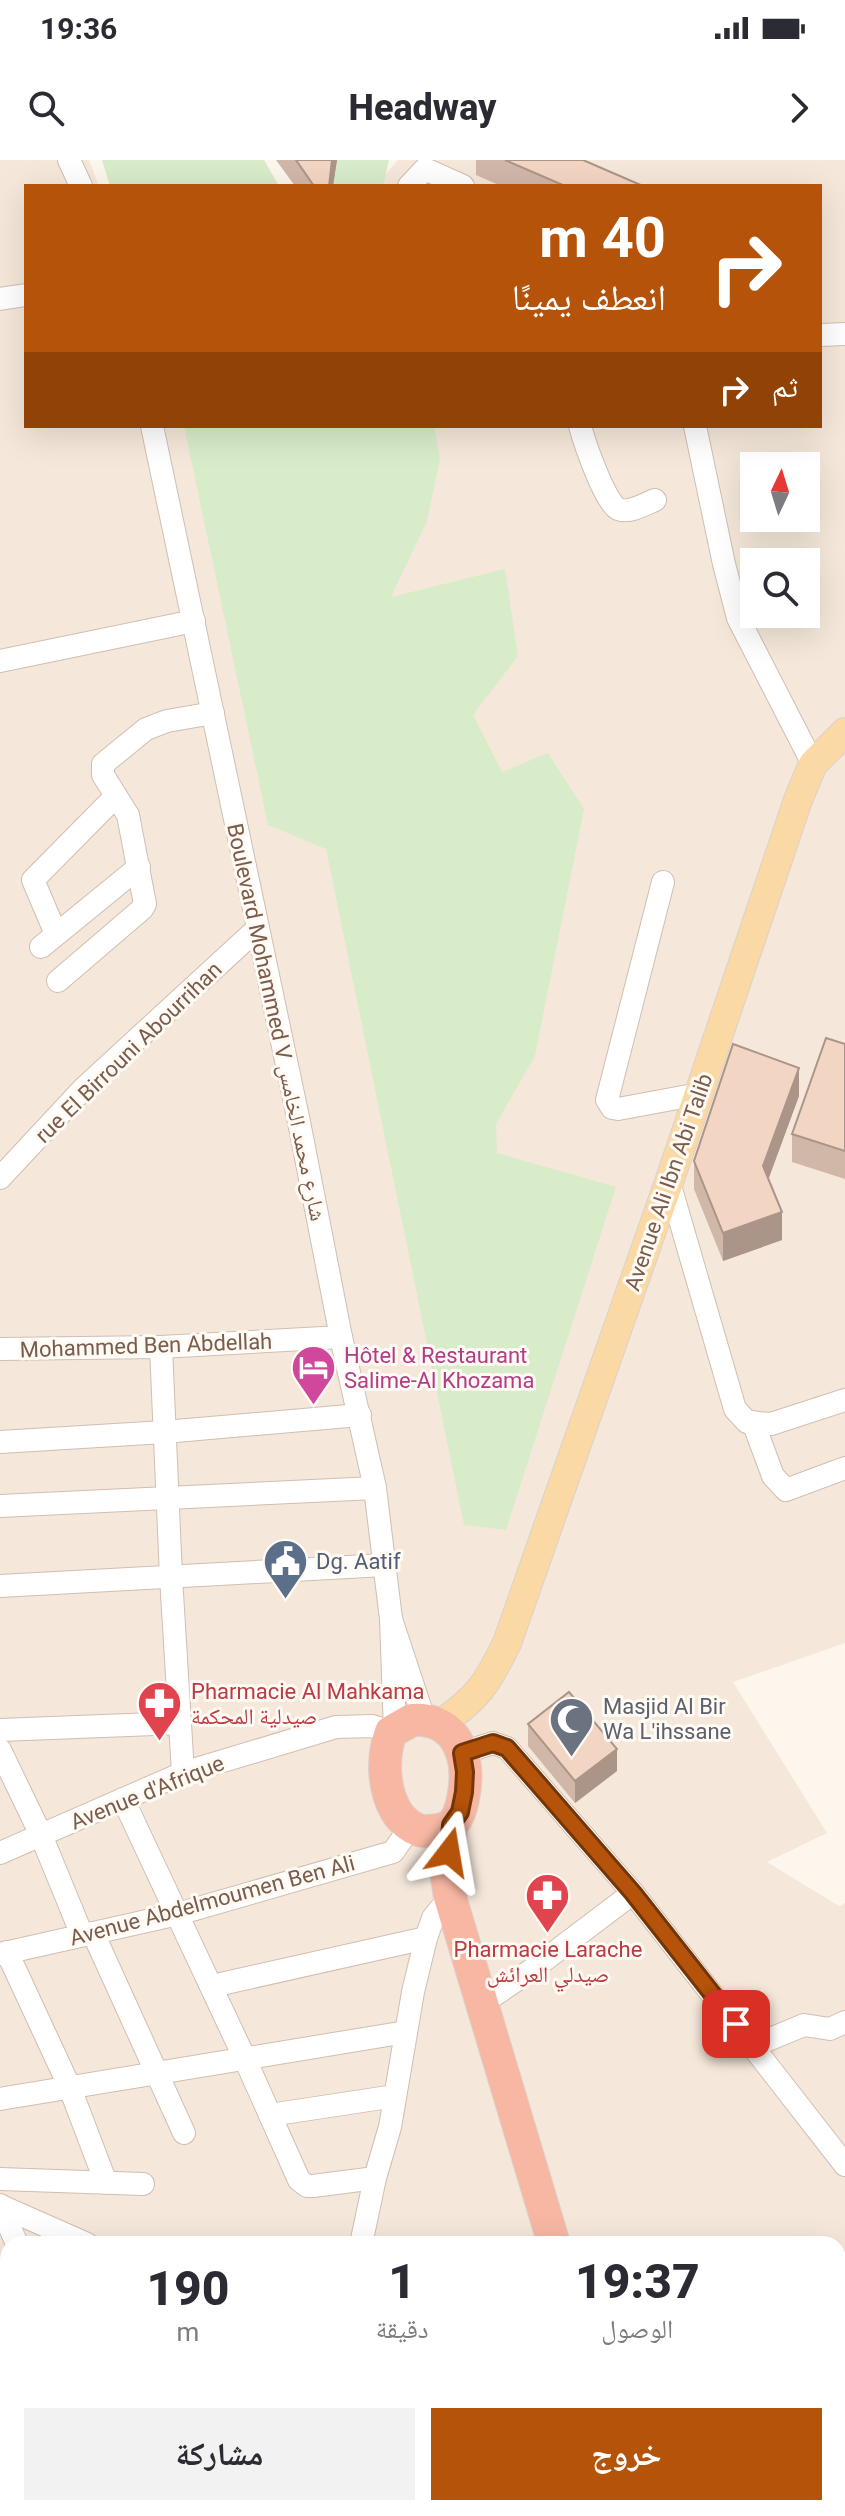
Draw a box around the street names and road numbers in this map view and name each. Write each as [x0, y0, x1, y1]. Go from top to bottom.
street label: Boulevard Mohammed V شارع محمد الخامس [221, 821, 331, 1223]
street label: rue El Birrouni Abourrihan [30, 957, 227, 1148]
street label: Avenue Ali Ibn Abi Talib [620, 1070, 717, 1294]
street label: Mohammed Ben Abdellah [19, 1329, 273, 1362]
street label: Avenue d'Afrique [67, 1750, 228, 1835]
street label: Avenue Abdelmoumen Ben Ali [67, 1850, 357, 1951]

